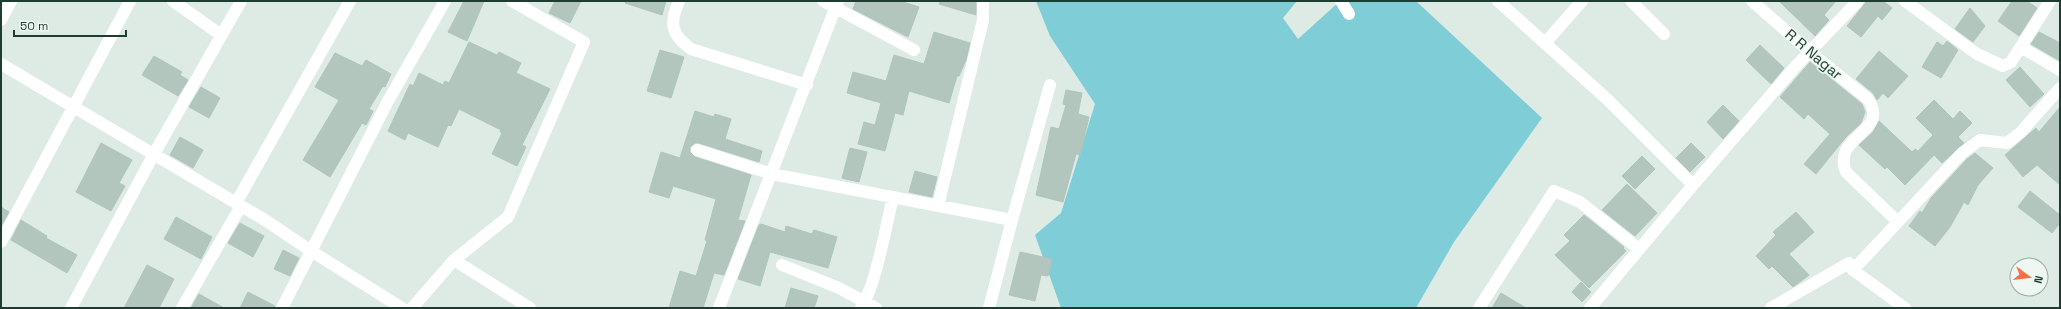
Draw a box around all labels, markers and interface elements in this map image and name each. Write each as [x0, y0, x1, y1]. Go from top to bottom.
scale bar [14, 12, 126, 38]
text: 50 m [20, 18, 48, 34]
street label: R R Nagar [1781, 25, 1847, 84]
north arrow [2009, 257, 2049, 297]
text: N [2031, 274, 2046, 285]

